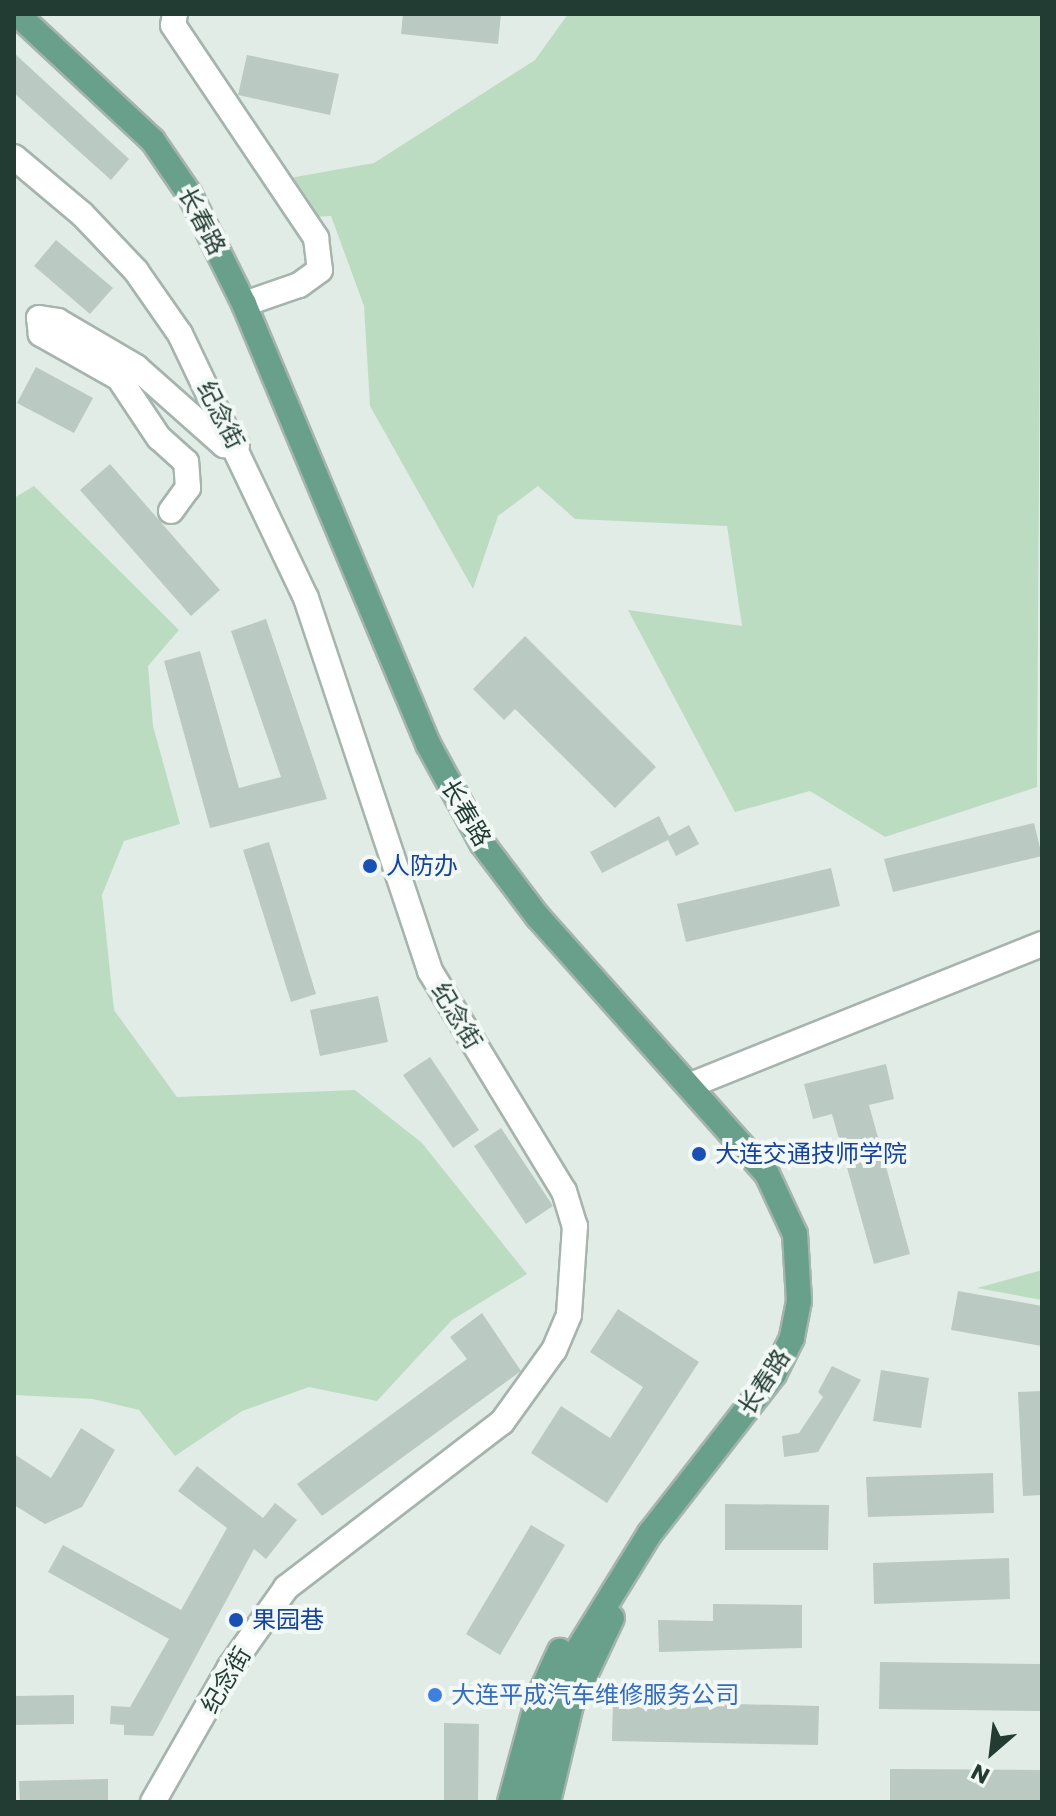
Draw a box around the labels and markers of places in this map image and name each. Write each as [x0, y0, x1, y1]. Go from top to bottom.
place label: 人防办 [386, 852, 458, 880]
marker: 人防办 [361, 857, 379, 875]
place label: 大连交通技师学院 [715, 1140, 907, 1168]
marker: 大连交通技师学院 [690, 1145, 708, 1163]
place label: 果园巷 [252, 1606, 324, 1634]
marker: 果园巷 [227, 1611, 245, 1629]
place label: 大连平成汽车维修服务公司 [451, 1681, 739, 1709]
marker: 大连平成汽车维修服务公司 [426, 1686, 444, 1704]

